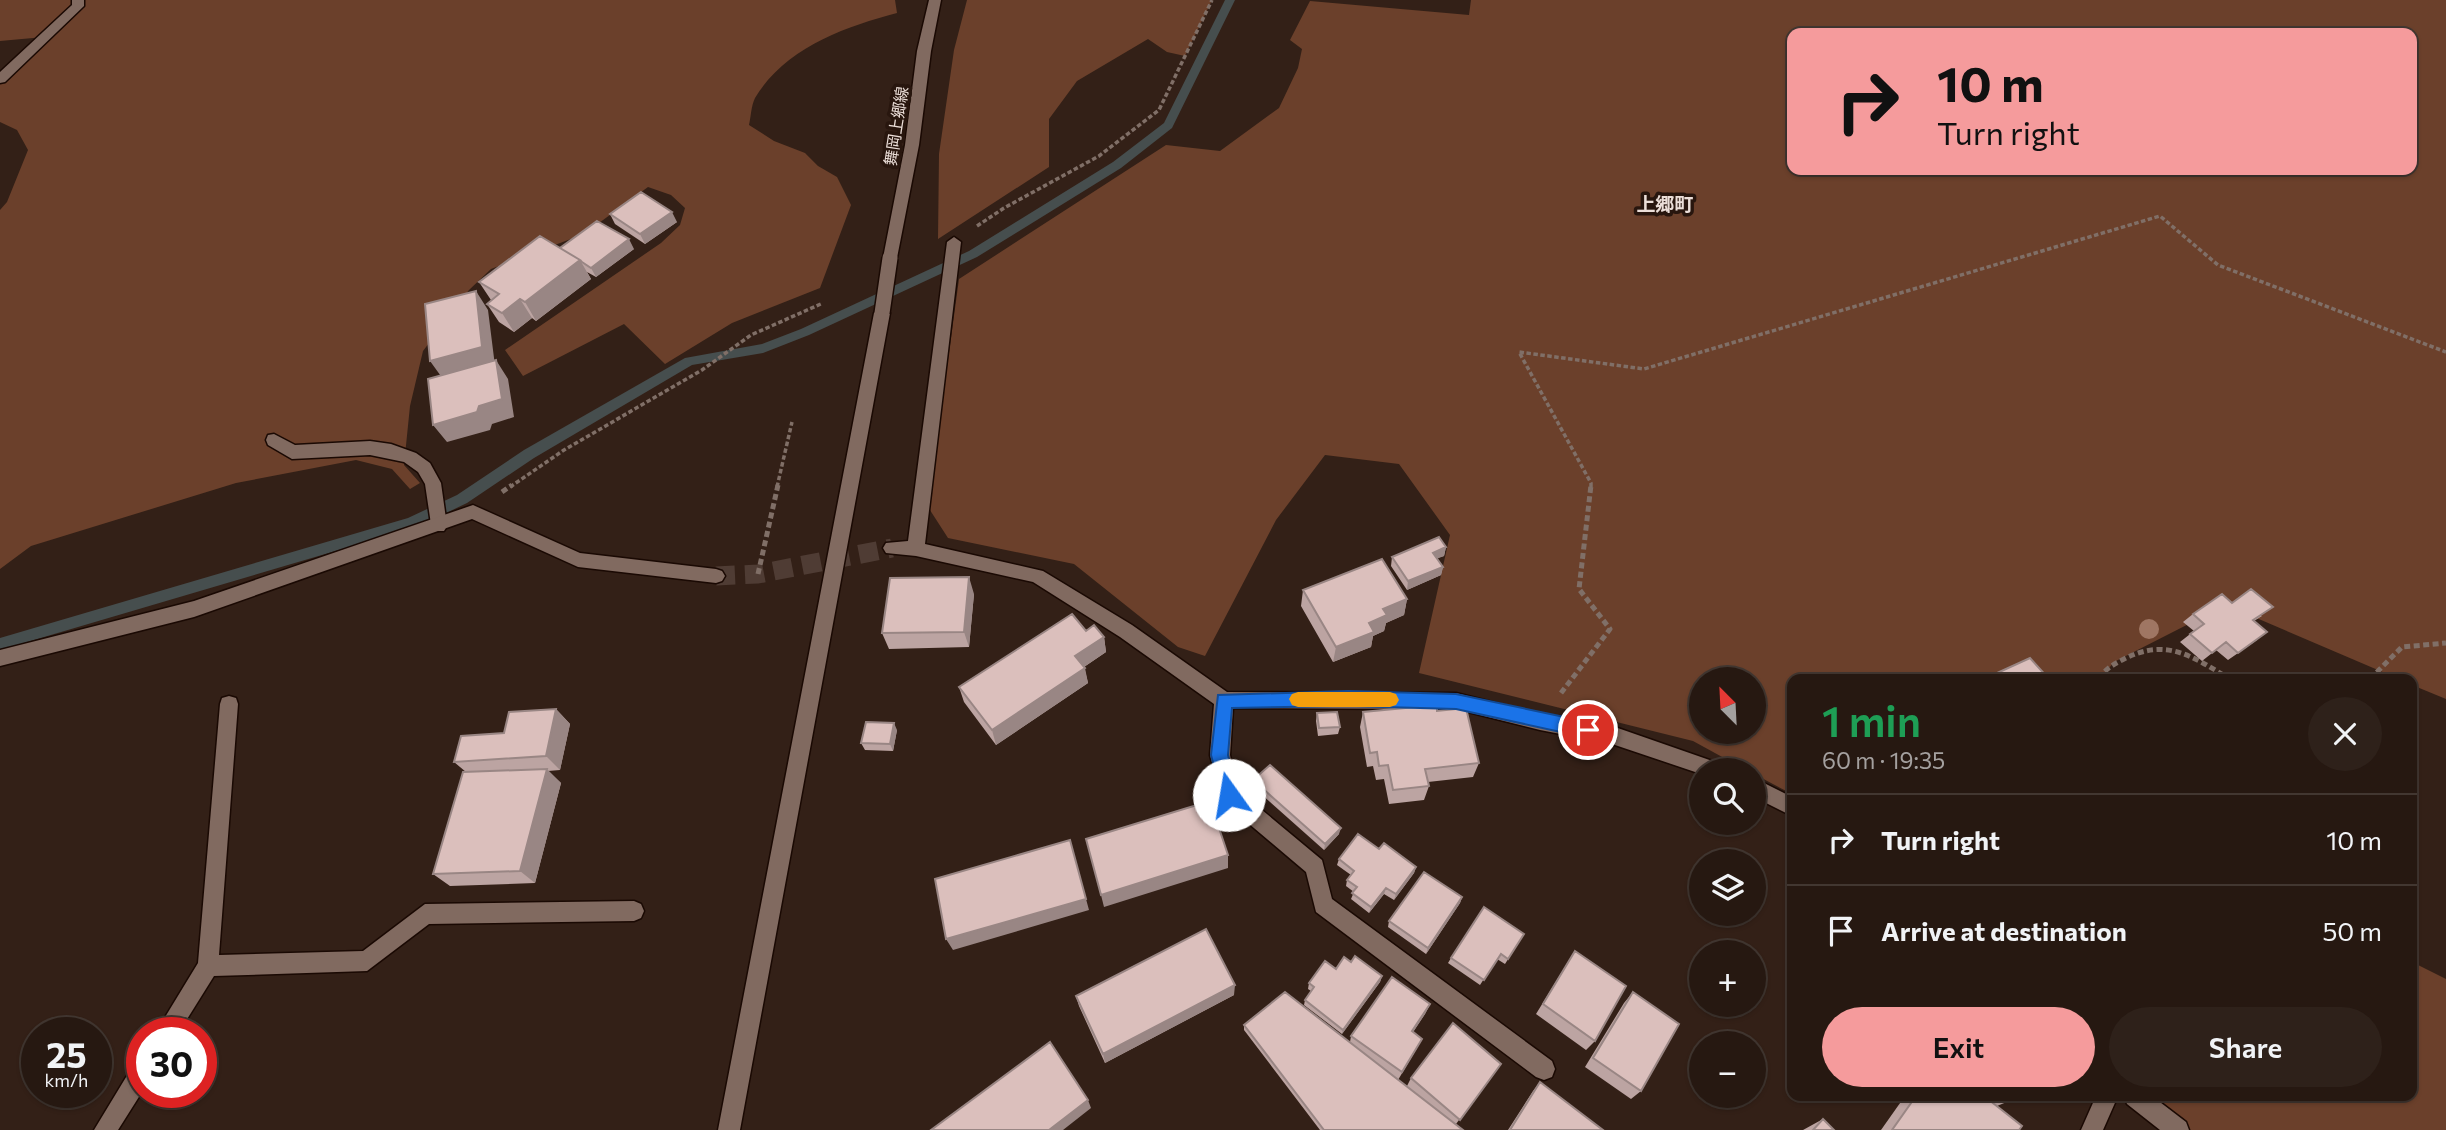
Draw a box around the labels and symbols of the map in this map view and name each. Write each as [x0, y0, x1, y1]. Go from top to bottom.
street label: 舞岡上郷線 [880, 85, 911, 167]
district label: 上郷町 [1636, 192, 1694, 215]
north arrow [1689, 667, 1766, 744]
pin [1558, 700, 1618, 760]
position arrow [1192, 758, 1266, 832]
speed limit sign: 30 [126, 1017, 217, 1108]

